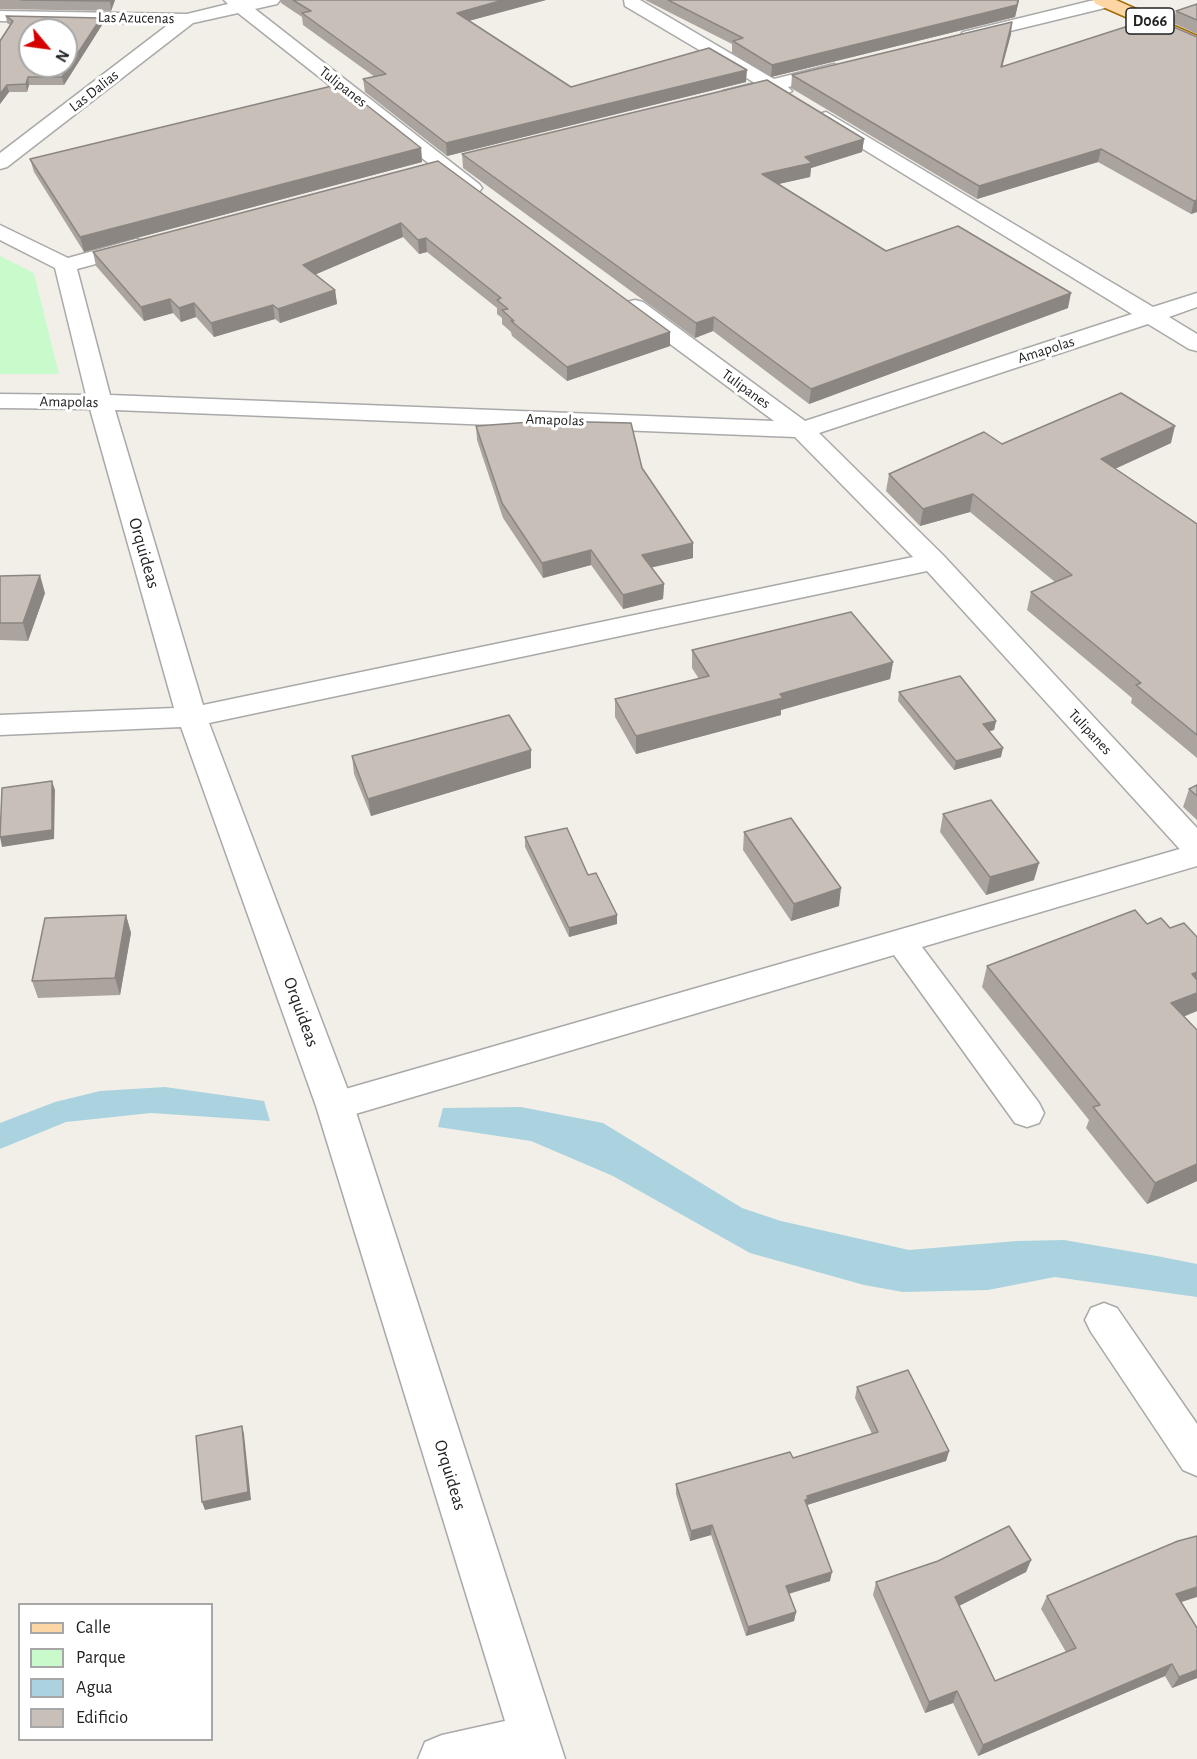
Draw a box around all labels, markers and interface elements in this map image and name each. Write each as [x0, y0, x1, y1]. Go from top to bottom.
street label: Las Azucenas [98, 8, 174, 28]
road number: D066 [1126, 8, 1174, 34]
north arrow [18, 18, 78, 78]
text: N [52, 47, 72, 65]
street label: Tulipanes [315, 63, 371, 111]
street label: Las Dalias [66, 66, 122, 116]
street label: Amapolas [1015, 332, 1077, 368]
street label: Tulipanes [718, 365, 774, 413]
street label: Amapolas [40, 392, 98, 412]
street label: Amapolas [525, 410, 585, 430]
street label: Orquideas [124, 515, 164, 591]
street label: Tulipanes [1064, 705, 1116, 759]
street label: Orquideas [278, 974, 324, 1050]
street label: Orquideas [429, 1437, 471, 1513]
legend [18, 1603, 213, 1741]
text: Calle [76, 1619, 111, 1637]
text: Parque [76, 1649, 125, 1667]
text: Agua [76, 1679, 113, 1697]
text: Edificio [76, 1709, 128, 1727]

